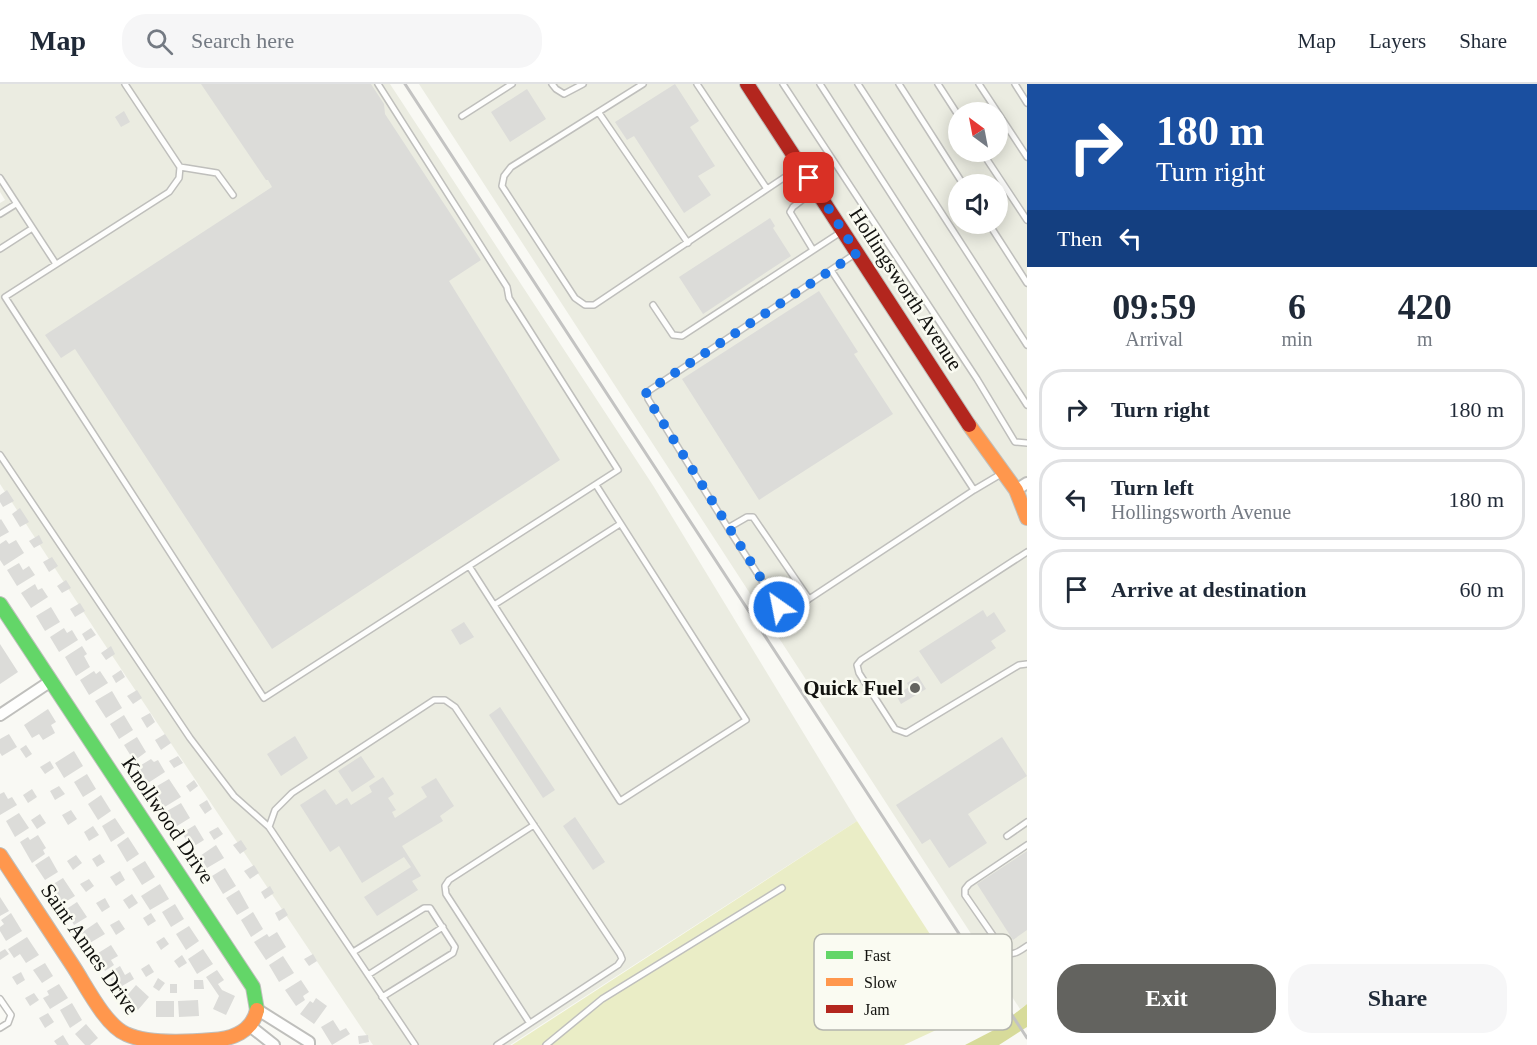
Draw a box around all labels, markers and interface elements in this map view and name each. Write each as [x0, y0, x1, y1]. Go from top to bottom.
search box [122, 14, 542, 68]
text: Map [30, 25, 86, 56]
icon: search [143, 25, 176, 58]
text: Search here [191, 28, 294, 53]
text: Map [1298, 29, 1336, 53]
text: Layers [1369, 29, 1426, 53]
text: Share [1459, 29, 1507, 53]
north arrow [948, 102, 1008, 162]
map controls [948, 102, 1008, 234]
icon: right [1057, 108, 1135, 186]
text: 180 m [1156, 108, 1265, 154]
pin [783, 152, 834, 203]
text: Turn right [1156, 157, 1265, 187]
icon: arrive [792, 161, 825, 194]
button: sound [948, 174, 1008, 234]
street label: Hollingsworth Avenue [844, 203, 968, 375]
icon: left [1114, 222, 1147, 255]
text: Then [1057, 226, 1102, 251]
text: 09:59 [1112, 287, 1196, 327]
text: 6 [1288, 287, 1306, 327]
text: 420 [1398, 287, 1452, 327]
text: Arrival [1125, 328, 1183, 350]
text: min [1281, 328, 1313, 350]
text: m [1417, 328, 1433, 350]
icon: right [1060, 393, 1093, 426]
text: Turn right [1111, 397, 1210, 422]
text: 180 m [1448, 397, 1504, 422]
text: Turn left [1111, 475, 1194, 500]
icon: left [1060, 483, 1093, 516]
text: 180 m [1448, 487, 1504, 512]
text: Hollingsworth Avenue [1111, 501, 1291, 523]
icon: arrive [1060, 573, 1093, 606]
position arrow [747, 575, 811, 639]
text: Arrive at destination [1111, 577, 1307, 602]
text: 60 m [1459, 577, 1504, 602]
place label: Quick Fuel [803, 676, 903, 700]
marker: Quick Fuel [908, 681, 922, 695]
street label: Knollwood Drive [117, 752, 219, 888]
street label: Saint Annes Drive [36, 879, 144, 1019]
legend [814, 934, 1012, 1030]
text: Fast [864, 947, 891, 964]
button: Exit [1057, 964, 1276, 1033]
button: Share [1288, 964, 1507, 1033]
text: Slow [864, 974, 897, 991]
text: Jam [864, 1001, 890, 1018]

